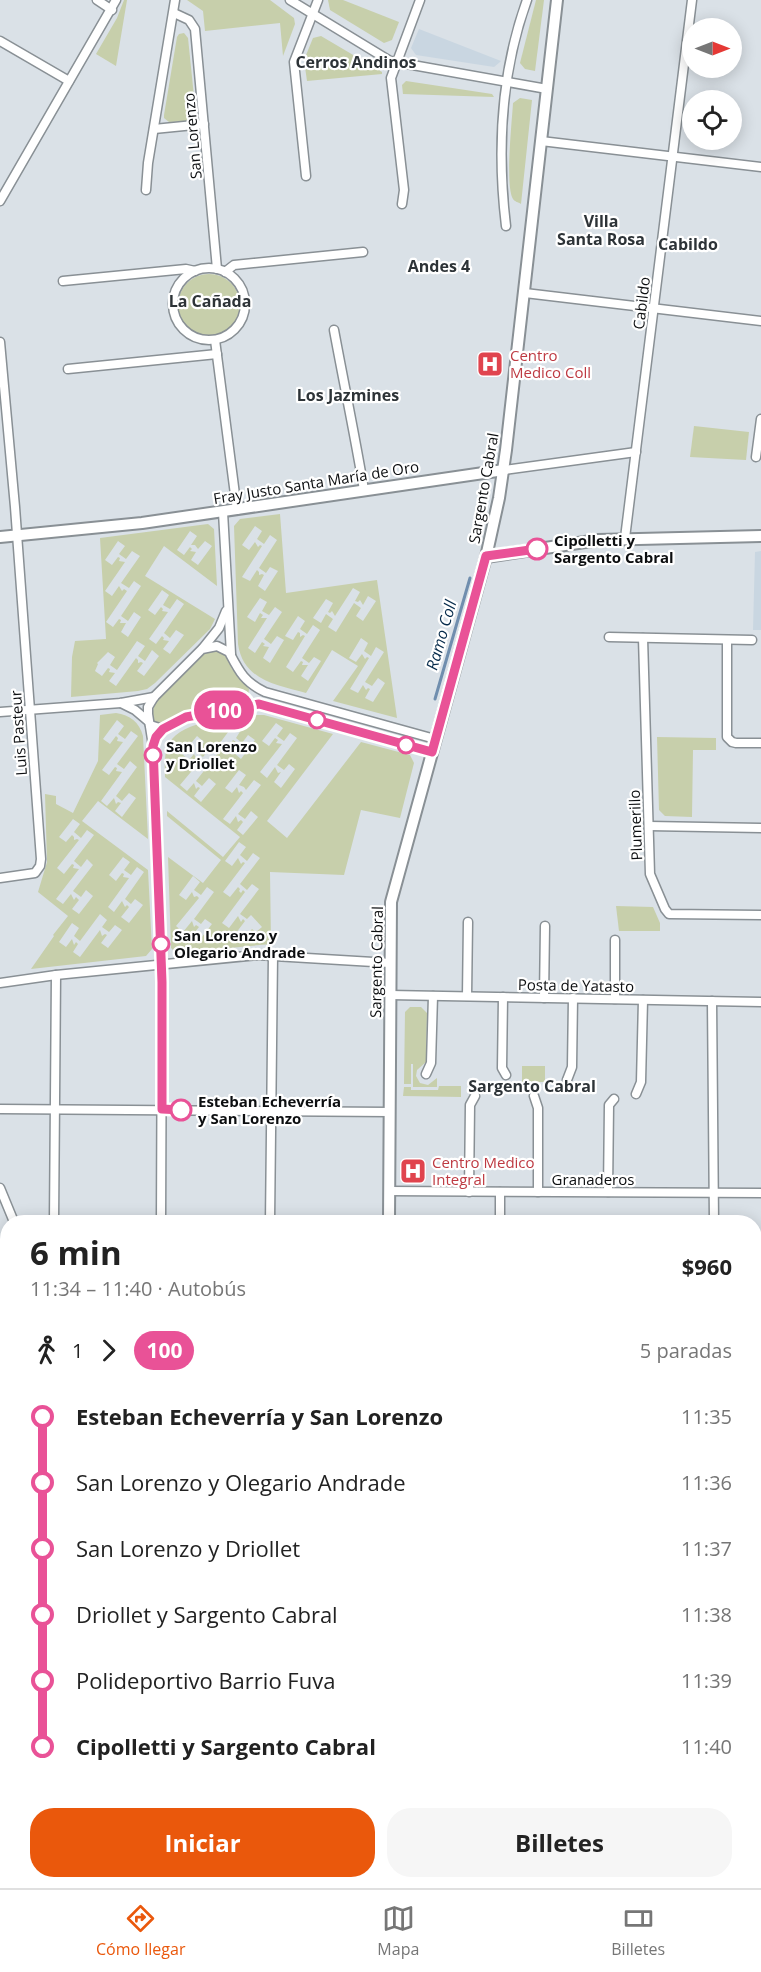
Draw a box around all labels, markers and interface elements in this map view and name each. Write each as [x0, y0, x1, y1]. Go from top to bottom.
north arrow [682, 18, 742, 78]
map controls [682, 18, 742, 150]
district label: Cerros Andinos [295, 51, 417, 73]
button: locate [682, 90, 742, 150]
street label: San Lorenzo [178, 92, 206, 180]
district label: Villa Santa Rosa [557, 210, 645, 250]
district label: Cabildo [658, 233, 718, 255]
district label: Andes 4 [408, 255, 470, 277]
street label: Cabildo [628, 276, 654, 330]
district label: La Cañada [169, 290, 251, 312]
place label: Centro Medico Coll [510, 345, 591, 382]
hospital icon: Centro Medico Coll [475, 349, 505, 379]
district label: Los Jazmines [297, 384, 399, 406]
street label: Sargento Cabral [463, 431, 503, 545]
street label: Fray Justo Santa María de Oro [212, 456, 420, 508]
place label: Cipolletti y Sargento Cabral [554, 530, 674, 567]
marker: Cipolletti y Sargento Cabral [526, 538, 548, 560]
water label: Ramo Coll [421, 597, 462, 673]
street label: Luis Pasteur [5, 690, 31, 776]
line badge: 100 [190, 690, 258, 730]
text: 100 [206, 696, 242, 724]
unlabelled marker [308, 711, 326, 729]
place label: San Lorenzo y Driollet [166, 736, 257, 773]
unlabelled marker [397, 736, 415, 754]
marker: San Lorenzo y Driollet [144, 746, 162, 764]
street label: Plumerillo [624, 789, 646, 861]
street label: Sargento Cabral [365, 906, 387, 1018]
place label: San Lorenzo y Olegario Andrade [174, 925, 306, 962]
marker: San Lorenzo y Olegario Andrade [152, 935, 170, 953]
street label: Posta de Yatasto [518, 974, 634, 996]
district label: Sargento Cabral [468, 1075, 596, 1097]
place label: Esteban Echeverría y San Lorenzo [198, 1091, 341, 1128]
marker: Esteban Echeverría y San Lorenzo [170, 1099, 192, 1121]
place label: Centro Medico Integral [432, 1152, 535, 1189]
hospital icon: Centro Medico Integral [398, 1156, 428, 1186]
street label: Granaderos [552, 1169, 634, 1189]
text: 6 min [30, 1230, 122, 1275]
text: $960 [682, 1251, 732, 1281]
text: 11:34 – 11:40 · Autobús [30, 1275, 246, 1302]
icon: walk [30, 1334, 63, 1367]
icon: forward [92, 1334, 125, 1367]
text: 100 [146, 1336, 182, 1364]
text: 1 [72, 1337, 83, 1364]
text: 5 paradas [640, 1337, 732, 1364]
text: Esteban Echeverría y San Lorenzo [76, 1401, 443, 1431]
text: 11:35 [681, 1403, 732, 1430]
text: San Lorenzo y Olegario Andrade [76, 1467, 406, 1497]
text: 11:36 [681, 1469, 732, 1496]
text: San Lorenzo y Driollet [76, 1533, 300, 1563]
text: 11:37 [681, 1535, 732, 1562]
text: Driollet y Sargento Cabral [76, 1599, 338, 1629]
text: 11:38 [681, 1601, 732, 1628]
text: Polideportivo Barrio Fuva [76, 1665, 335, 1695]
text: 11:39 [681, 1667, 732, 1694]
text: Cipolletti y Sargento Cabral [76, 1731, 376, 1761]
text: 11:40 [681, 1733, 732, 1760]
button: Iniciar [30, 1808, 375, 1877]
button: Billetes [387, 1808, 732, 1877]
tab: Cómo llegar [96, 1902, 185, 1960]
tab: Mapa [377, 1902, 419, 1960]
tab: Billetes [611, 1902, 665, 1960]

